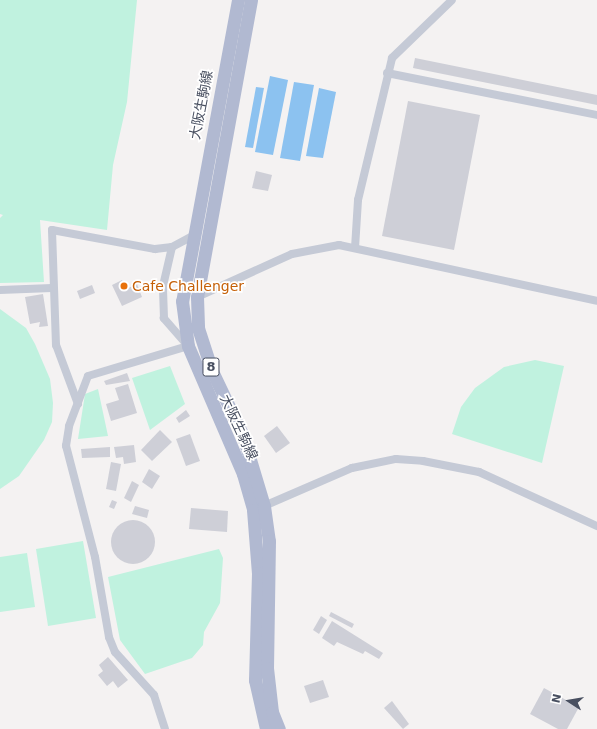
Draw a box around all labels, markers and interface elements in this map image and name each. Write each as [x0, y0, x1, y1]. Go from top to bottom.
street label: 大阪生駒線 [186, 69, 216, 141]
place label: Cafe Challenger [132, 278, 244, 294]
marker: Cafe Challenger [119, 281, 129, 291]
road number: 8 [202, 356, 220, 378]
street label: 大阪生駒線 [217, 392, 261, 462]
north arrow [549, 681, 589, 721]
text: N [549, 693, 564, 704]

